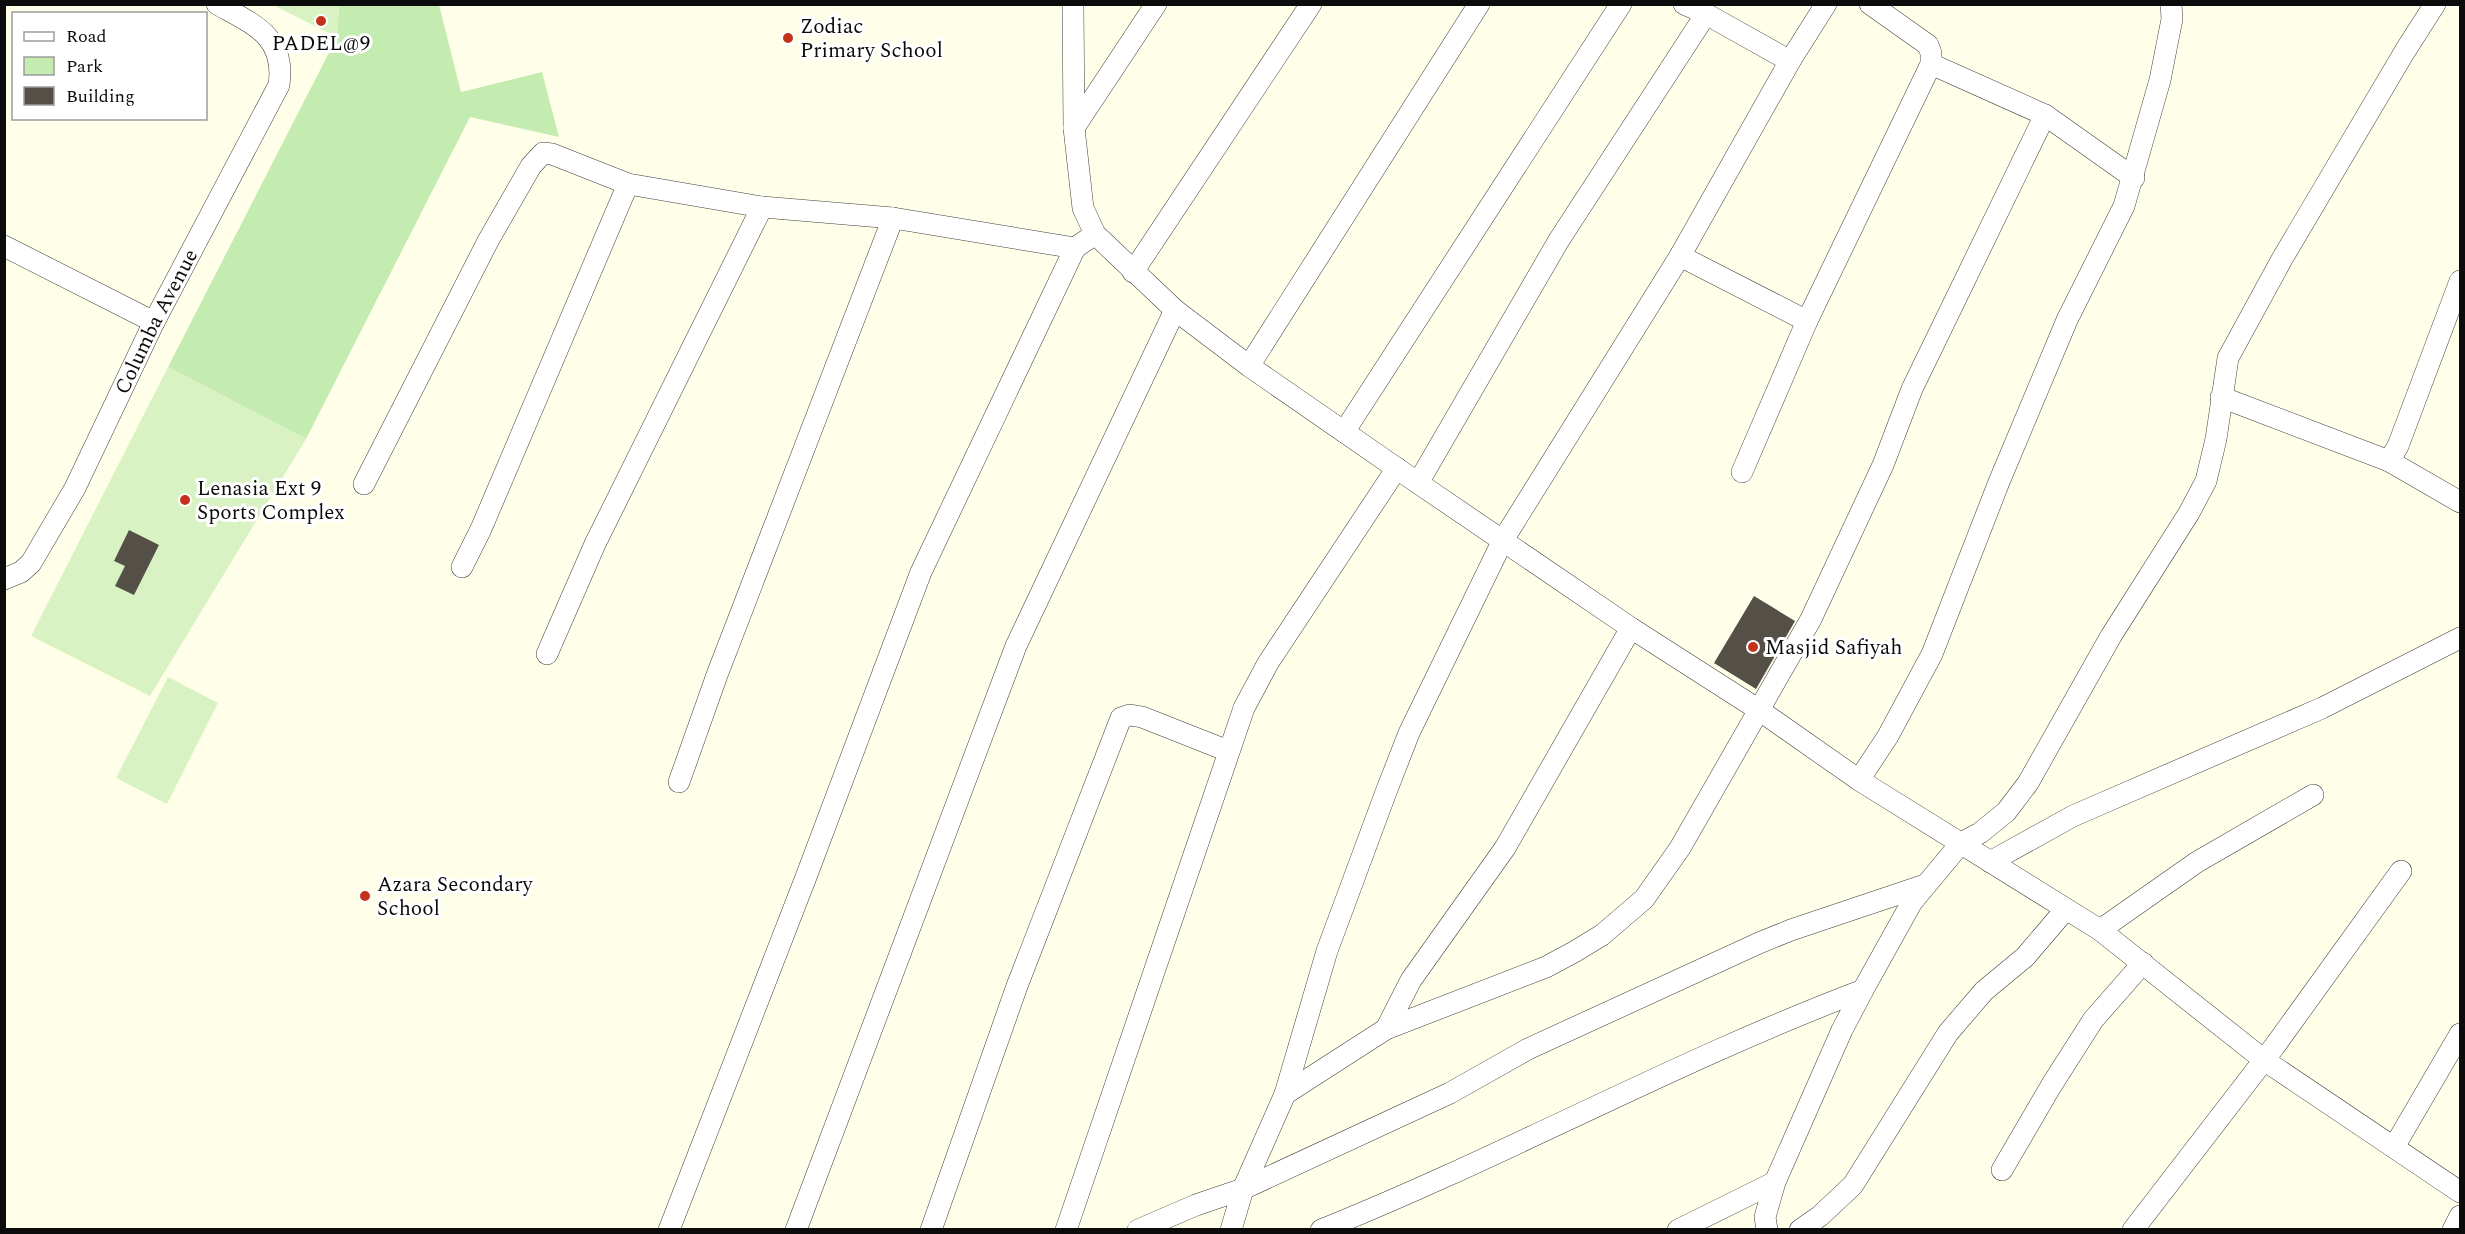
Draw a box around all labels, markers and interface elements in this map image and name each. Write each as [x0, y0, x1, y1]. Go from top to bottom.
place label: Zodiac Primary School [800, 11, 943, 67]
legend [12, 12, 207, 120]
marker: PADEL@9 [314, 14, 328, 28]
text: Road [66, 23, 107, 50]
place label: PADEL@9 [272, 28, 370, 60]
marker: Zodiac Primary School [781, 31, 795, 45]
text: Park [66, 53, 103, 80]
text: Building [66, 83, 135, 110]
street label: Columba Avenue [107, 243, 207, 400]
place label: Lenasia Ext 9 Sports Complex [197, 473, 345, 529]
marker: Lenasia Ext 9 Sports Complex [178, 493, 192, 507]
place label: Masjid Safiyah [1765, 632, 1903, 664]
marker: Masjid Safiyah [1746, 640, 1760, 654]
place label: Azara Secondary School [377, 869, 533, 925]
marker: Azara Secondary School [358, 889, 372, 903]

